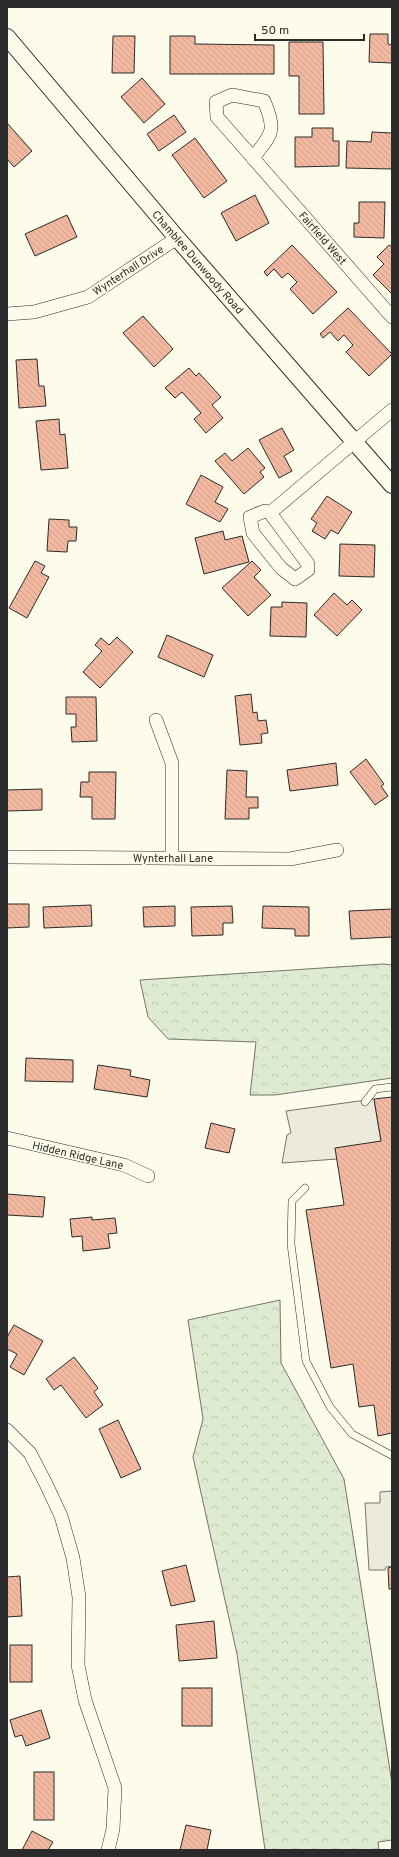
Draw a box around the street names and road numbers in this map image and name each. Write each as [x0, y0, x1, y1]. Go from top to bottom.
street label: Chamblee Dunwoody Road [148, 208, 246, 317]
street label: Fairfield West [295, 209, 349, 268]
street label: Wynterhall Drive [90, 243, 167, 299]
street label: Wynterhall Lane [133, 852, 213, 866]
street label: Hidden Ridge Lane [31, 1139, 125, 1173]

